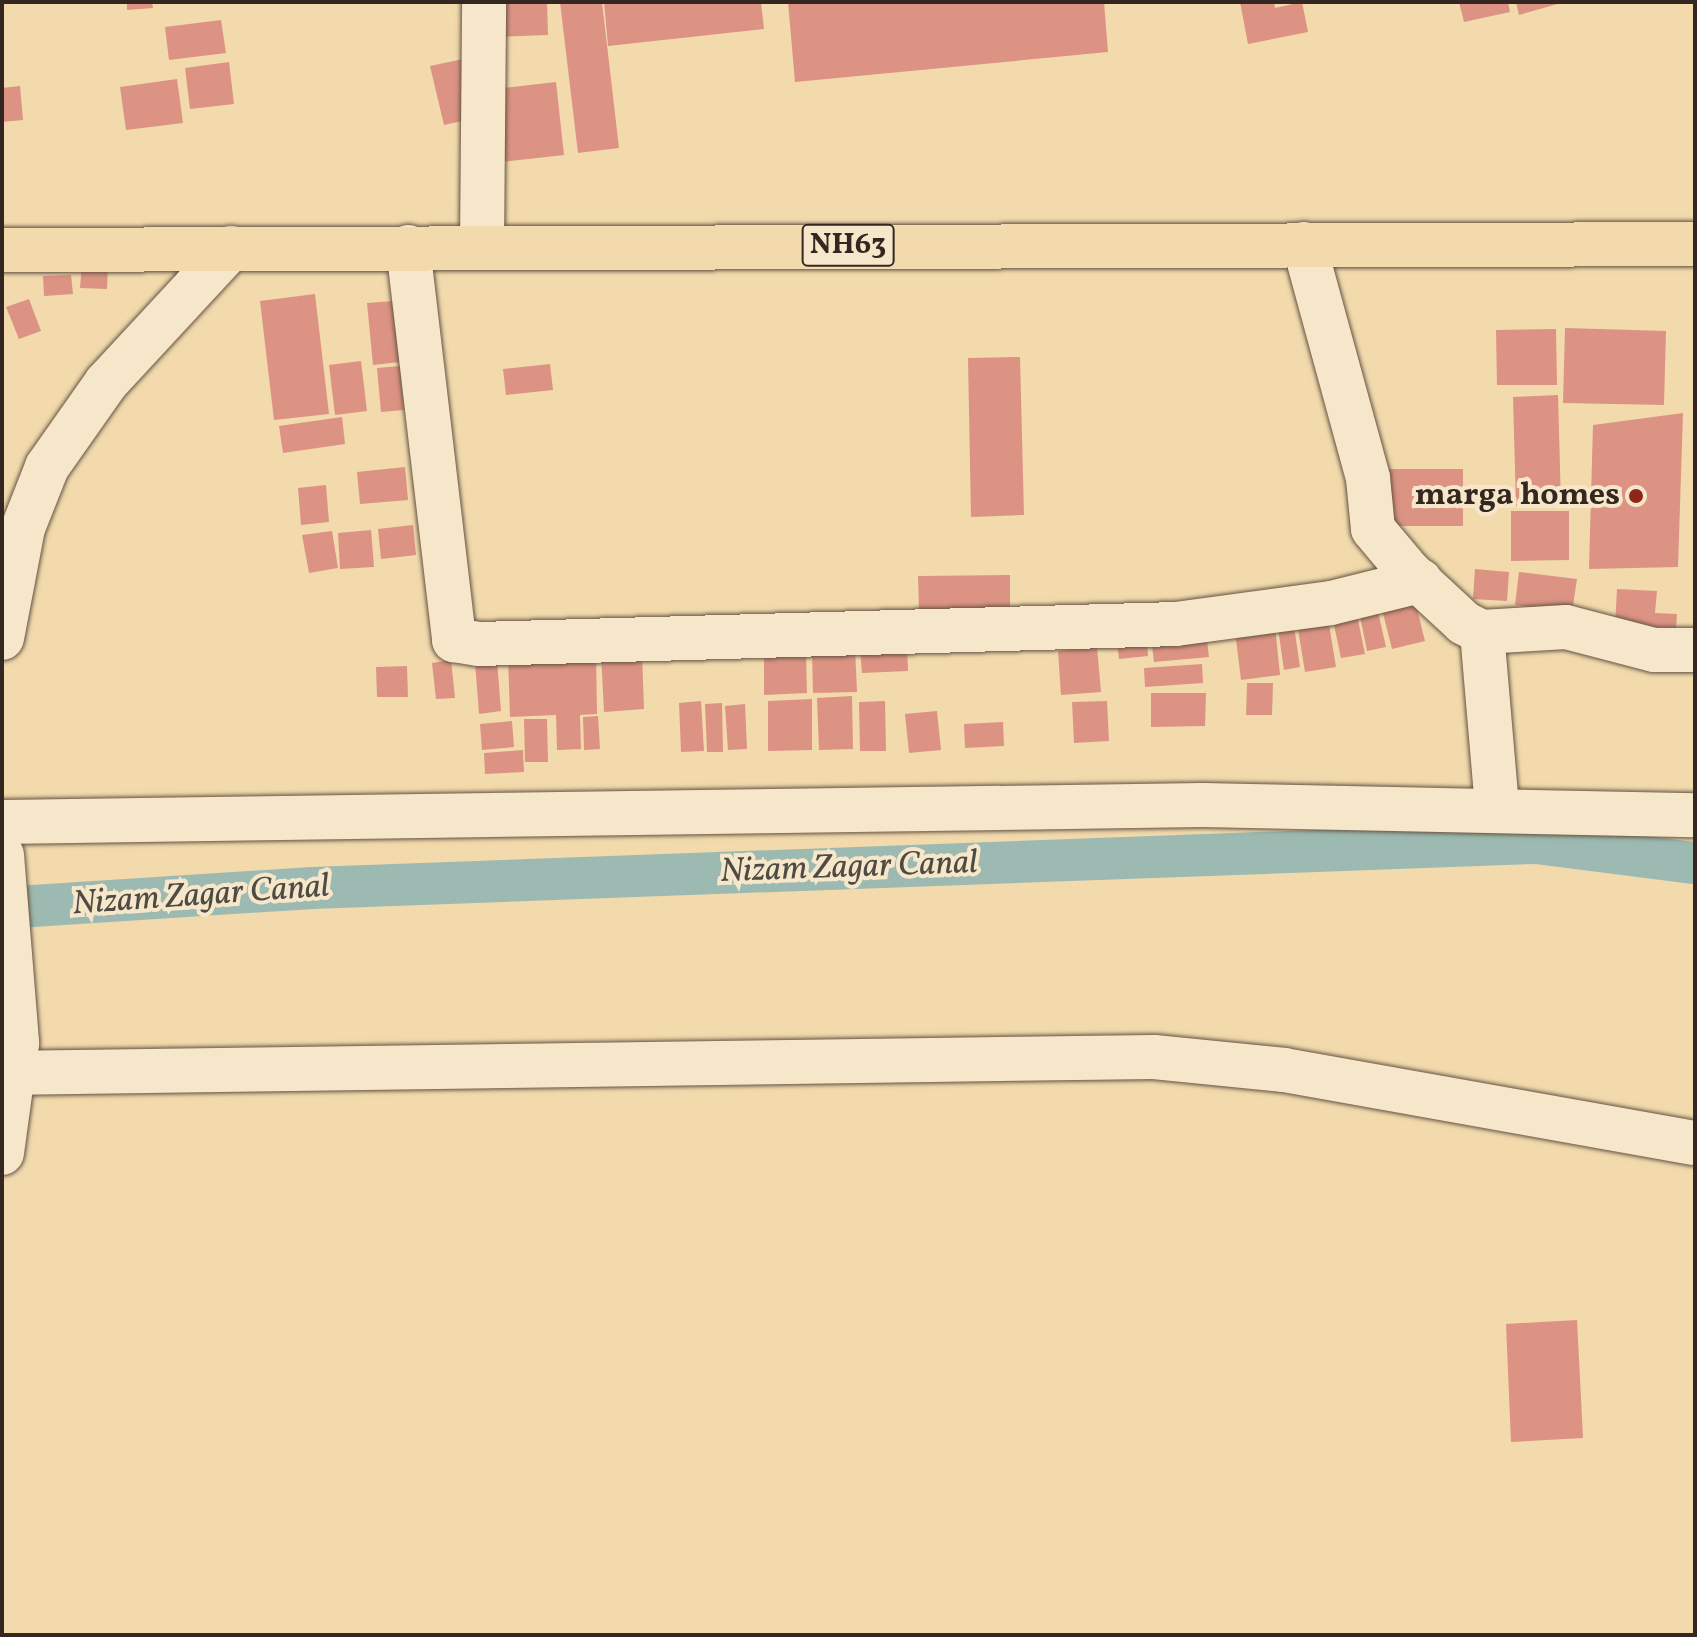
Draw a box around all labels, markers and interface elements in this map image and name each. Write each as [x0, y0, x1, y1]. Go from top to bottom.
road number: NH63 [800, 219, 896, 271]
place label: marga homes [1415, 477, 1620, 515]
marker: marga homes [1627, 487, 1645, 505]
water label: Nizam Zagar Canal [720, 843, 978, 893]
water label: Nizam Zagar Canal [71, 867, 331, 925]

